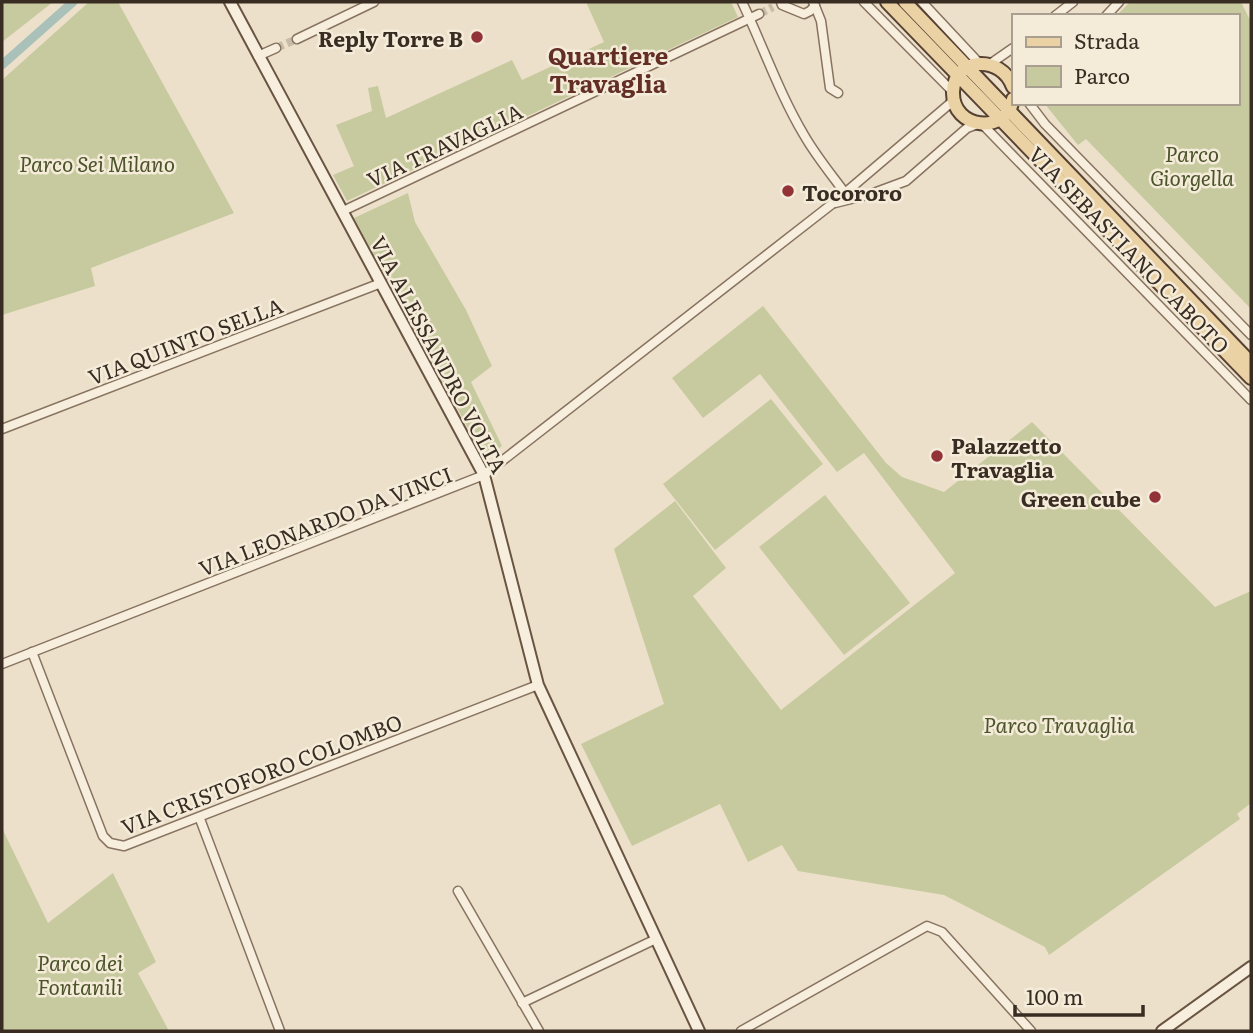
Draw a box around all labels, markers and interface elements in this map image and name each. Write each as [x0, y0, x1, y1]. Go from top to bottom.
legend [1012, 14, 1239, 105]
place label: Reply Torre B [318, 22, 463, 53]
text: Strada [1074, 24, 1140, 55]
marker: Reply Torre B [469, 29, 485, 45]
district label: Quartiere Travaglia [548, 37, 668, 100]
text: Parco [1074, 59, 1130, 90]
street label: VIA TRAVAGLIA [361, 94, 527, 194]
park label: Parco Giorgella [1150, 137, 1234, 192]
street label: VIA SEBASTIANO CABOTO [1022, 138, 1238, 360]
park label: Parco Sei Milano [19, 147, 175, 178]
place label: Tocororo [802, 176, 902, 207]
marker: Tocororo [780, 183, 796, 199]
street label: VIA ALESSANDRO VOLTA [364, 230, 516, 479]
street label: VIA QUINTO SELLA [83, 288, 287, 391]
place label: Palazzetto Travaglia [951, 429, 1062, 484]
marker: Palazzetto Travaglia [929, 448, 945, 464]
street label: VIA LEONARDO DA VINCI [194, 457, 456, 583]
place label: Green cube [1021, 482, 1141, 513]
marker: Green cube [1147, 489, 1163, 505]
street label: VIA CRISTOFORO COLOMBO [116, 705, 406, 841]
park label: Parco Travaglia [983, 708, 1135, 739]
park label: Parco dei Fontanili [37, 946, 124, 1001]
scale bar [1015, 974, 1143, 1018]
text: 100 m [1026, 980, 1083, 1011]

